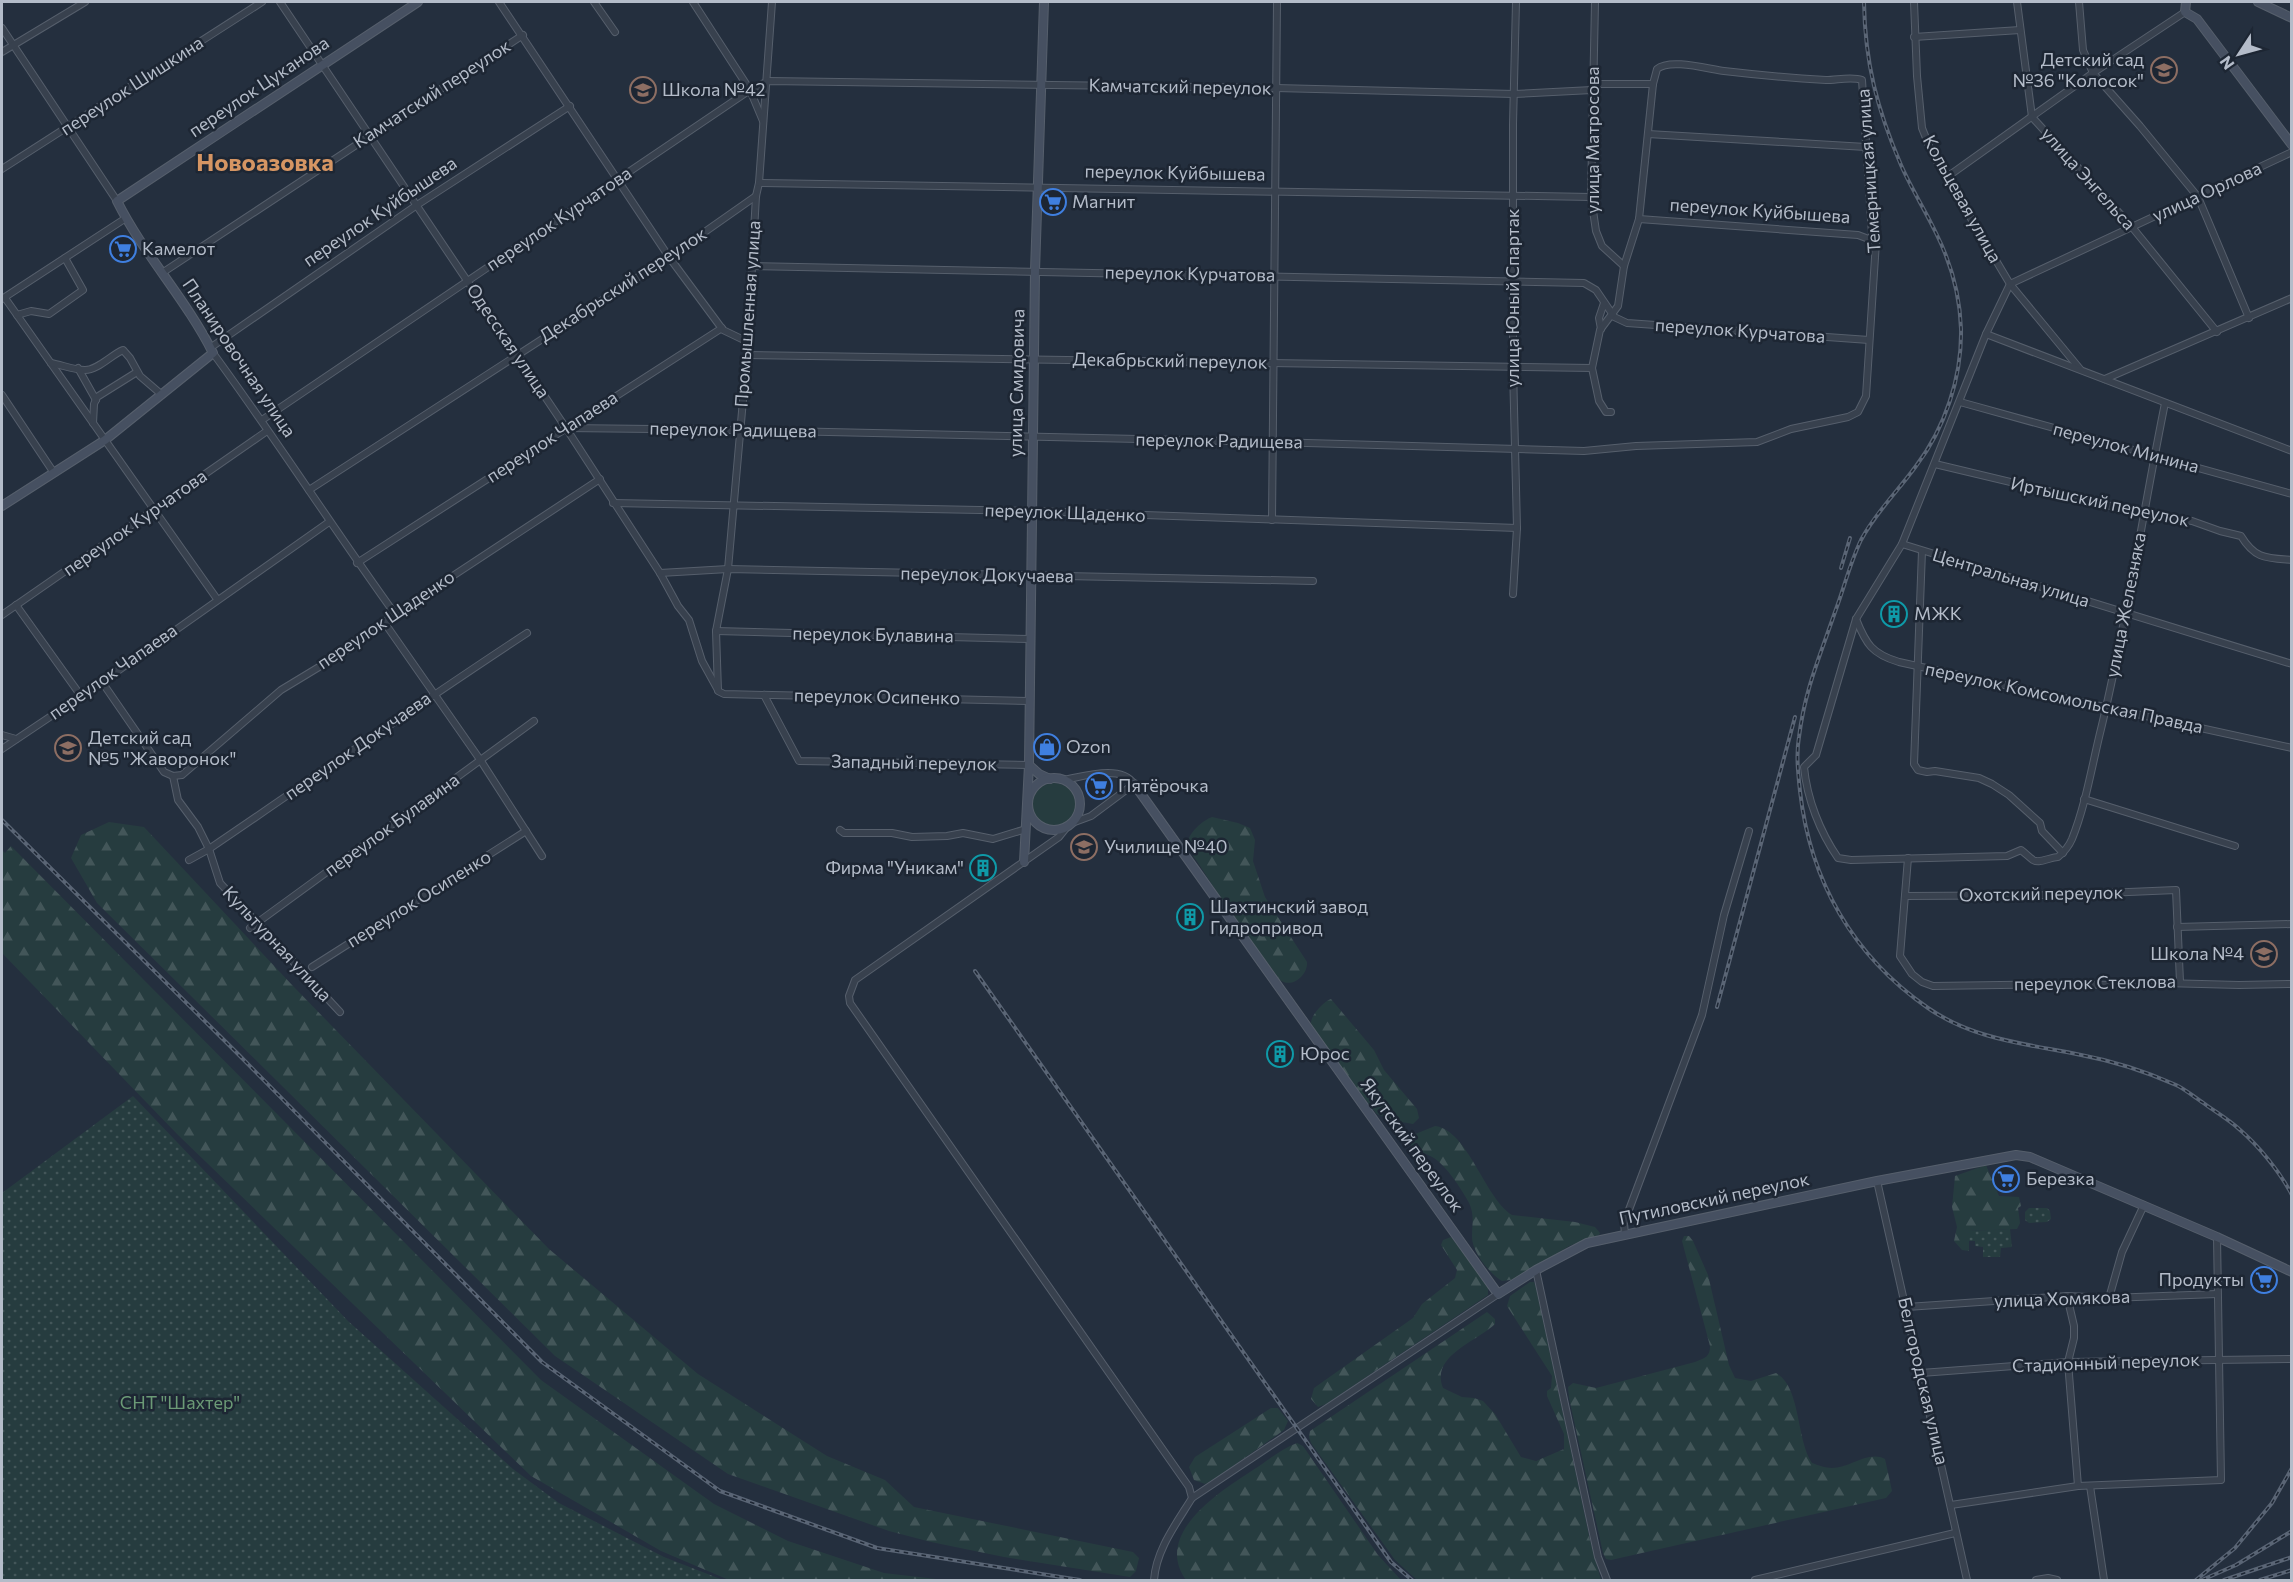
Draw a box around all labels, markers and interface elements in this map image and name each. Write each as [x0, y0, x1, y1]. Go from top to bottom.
north arrow [2209, 24, 2269, 84]
street label: переулок Шишкина [56, 31, 207, 140]
street label: переулок Цуканова [184, 31, 333, 141]
street label: Камчатский переулок [349, 34, 515, 152]
place label: Детский сад №36 "Колосок" [2012, 48, 2144, 91]
text: N [2215, 53, 2238, 74]
school or university icon: Детский сад №36 "Колосок" [2149, 55, 2179, 85]
street label: улица Матросова [1581, 66, 1603, 214]
street label: Камчатский переулок [1088, 73, 1272, 99]
school or university icon: Школа №42 [628, 75, 658, 105]
place label: Школа №42 [662, 78, 765, 100]
street label: Темерницкая улица [1851, 88, 1885, 254]
street label: улица Энгельса [2037, 123, 2141, 234]
street label: Кольцевая улица [1919, 131, 2007, 266]
district label: Новоазовка [196, 147, 334, 176]
street label: переулок Куйбышева [298, 151, 461, 271]
street label: улица Орлова [2148, 156, 2265, 226]
street label: переулок Куйбышева [1084, 159, 1266, 185]
street label: переулок Курчатова [482, 161, 635, 275]
supermarket icon: Магнит [1038, 187, 1068, 217]
place label: Магнит [1072, 190, 1136, 212]
street label: переулок Куйбышева [1669, 193, 1851, 227]
street label: улица Юный Спартак [1501, 208, 1523, 388]
street label: Промышленная улица [729, 220, 765, 408]
street label: Декабрьский переулок [535, 222, 710, 346]
supermarket icon: Камелот [108, 234, 138, 264]
place label: Камелот [142, 237, 216, 259]
street label: переулок Курчатова [1105, 261, 1276, 285]
street label: Планировочная улица [179, 274, 301, 441]
street label: Одесская улица [462, 279, 555, 402]
street label: улица Смидовича [1004, 309, 1028, 457]
street label: переулок Курчатова [1654, 313, 1826, 347]
street label: Декабрьский переулок [1072, 347, 1268, 373]
street label: переулок Чапаева [482, 386, 621, 487]
street label: переулок Радищева [649, 417, 817, 441]
street label: переулок Минина [2051, 417, 2202, 477]
street label: переулок Радищева [1135, 428, 1303, 452]
street label: переулок Курчатова [58, 464, 211, 580]
street label: Иртышский переулок [2009, 471, 2192, 531]
street label: переулок Щаденко [984, 498, 1146, 526]
street label: улица Железняка [2100, 530, 2150, 679]
street label: Центральная улица [1930, 543, 2093, 611]
street label: переулок Докучаева [900, 561, 1074, 587]
street label: переулок Щаденко [312, 565, 458, 673]
building icon: МЖК [1879, 599, 1909, 629]
place label: МЖК [1914, 602, 1962, 624]
street label: переулок Чапаева [44, 619, 181, 724]
street label: переулок Булавина [792, 622, 954, 646]
street label: переулок Комсомольская Правда [1923, 657, 2205, 737]
street label: переулок Осипенко [794, 684, 960, 708]
street label: переулок Докучаева [280, 686, 435, 804]
place label: Детский сад №5 "Жаворонок" [88, 726, 236, 769]
shop icon: Ozon [1032, 732, 1062, 762]
school or university icon: Детский сад №5 "Жаворонок" [53, 733, 83, 763]
place label: Ozon [1066, 735, 1111, 757]
street label: Западный переулок [831, 750, 998, 774]
street label: переулок Булавина [320, 768, 463, 880]
supermarket icon: Пятёрочка [1084, 771, 1114, 801]
place label: Пятёрочка [1118, 774, 1209, 796]
school or university icon: Училище №40 [1069, 832, 1099, 862]
place label: Училище №40 [1104, 835, 1227, 857]
street label: переулок Осипенко [342, 845, 495, 952]
building icon: Фирма "Уникам" [968, 853, 998, 883]
place label: Фирма "Уникам" [825, 856, 964, 878]
street label: Культурная улица [219, 881, 337, 1006]
street label: Охотский переулок [1959, 881, 2124, 905]
place label: Шахтинский завод Гидропривод [1210, 895, 1369, 938]
building icon: Шахтинский завод Гидропривод [1175, 902, 1205, 932]
school or university icon: Школа №4 [2249, 939, 2279, 969]
place label: Школа №4 [2150, 942, 2244, 964]
street label: переулок Стеклова [2014, 970, 2176, 994]
building icon: Юрос [1265, 1039, 1295, 1069]
place label: Юрос [1300, 1042, 1350, 1064]
street label: Якутский переулок [1357, 1073, 1469, 1216]
supermarket icon: Березка [1991, 1164, 2021, 1194]
street label: Путиловский переулок [1617, 1167, 1811, 1229]
place label: Березка [2026, 1167, 2094, 1189]
supermarket icon: Продукты [2249, 1265, 2279, 1295]
place label: Продукты [2159, 1268, 2244, 1290]
street label: улица Хомякова [1994, 1285, 2130, 1311]
street label: Белгородская улица [1894, 1295, 1954, 1467]
street label: Стадионный переулок [2012, 1348, 2201, 1376]
park label: СНТ "Шахтер" [120, 1391, 240, 1413]

